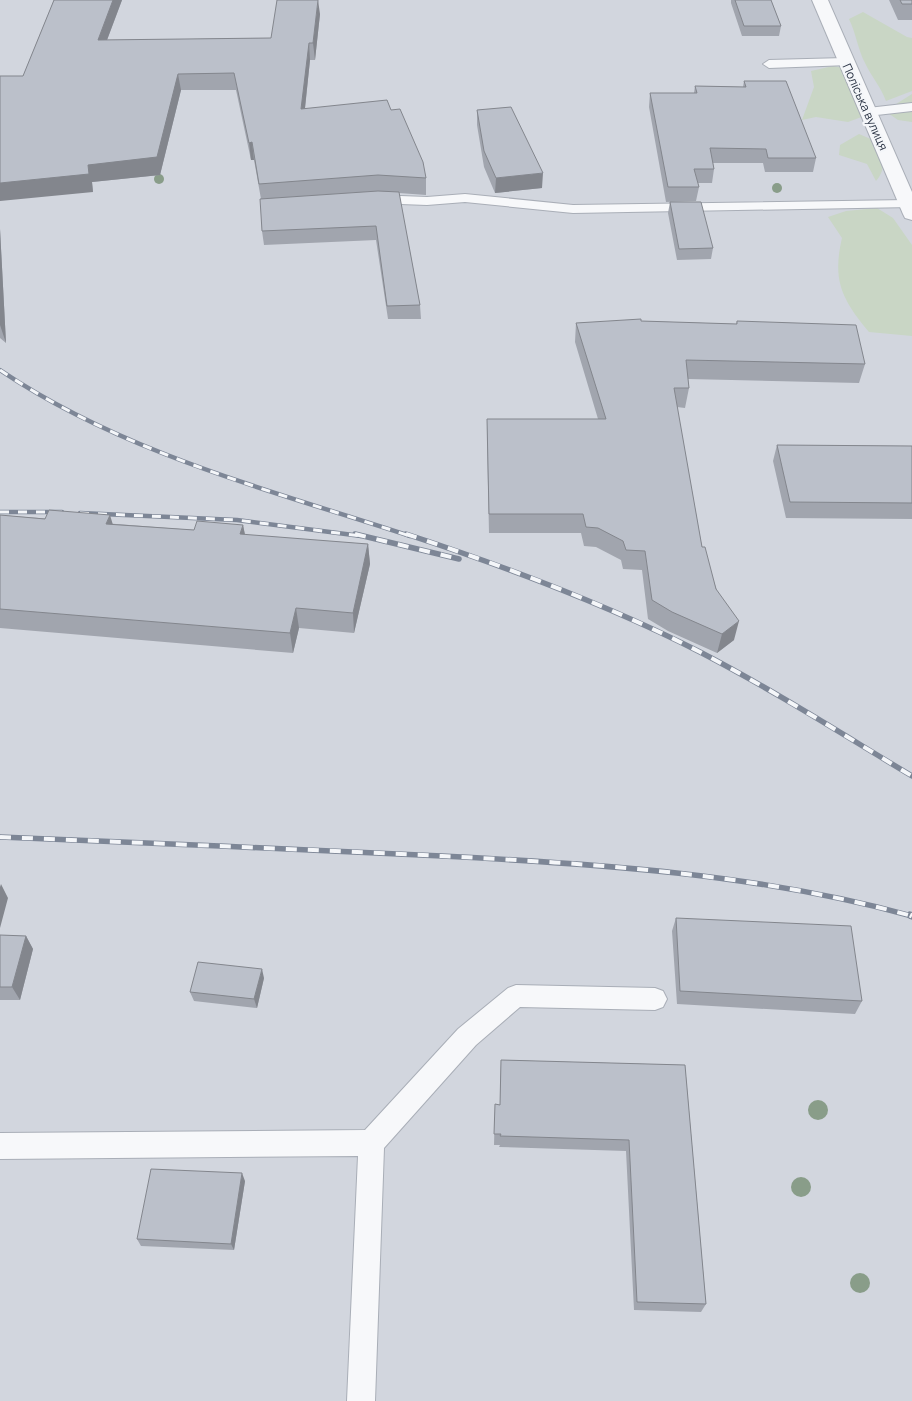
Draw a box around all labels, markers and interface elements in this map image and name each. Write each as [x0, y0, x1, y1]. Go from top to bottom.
street label: Поліська вулиця [839, 61, 892, 153]

